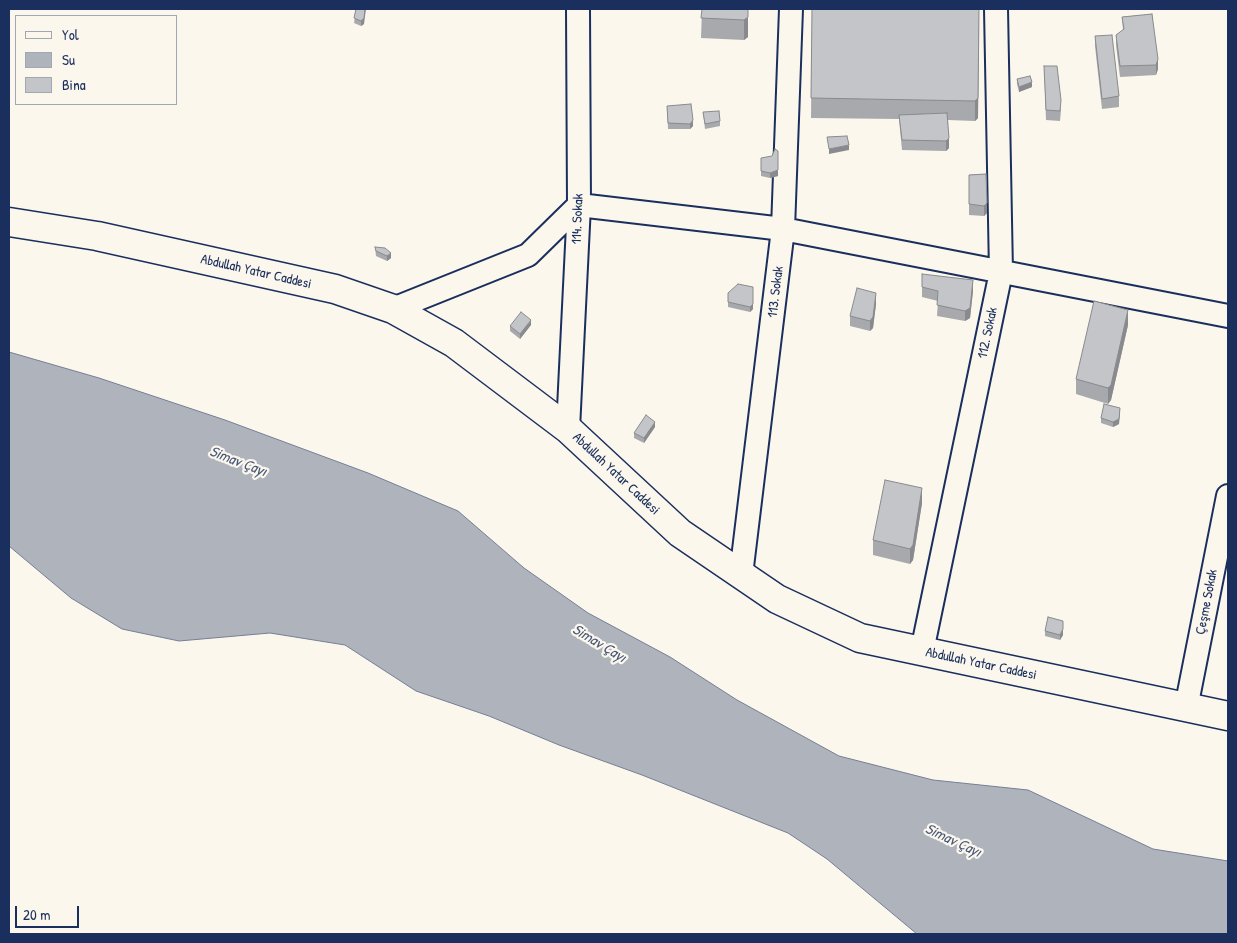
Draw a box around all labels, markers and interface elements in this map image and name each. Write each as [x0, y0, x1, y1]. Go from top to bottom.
legend [15, 15, 178, 105]
text: Yol [62, 24, 79, 45]
text: Su [62, 49, 75, 70]
text: Bina [62, 74, 86, 95]
street label: 114. Sokak [569, 193, 587, 245]
street label: Abdullah Yatar Caddesi [199, 251, 313, 293]
street label: 113. Sokak [765, 265, 787, 319]
street label: 112. Sokak [974, 306, 1002, 360]
street label: Abdullah Yatar Caddesi [569, 429, 663, 519]
water label: Simav Çayı [207, 443, 269, 481]
street label: Çeşme Sokak [1192, 568, 1222, 636]
water label: Simav Çayı [569, 621, 629, 667]
street label: Abdullah Yatar Caddesi [924, 644, 1038, 684]
water label: Simav Çayı [922, 820, 984, 862]
scale bar [18, 896, 81, 928]
text: 20 m [23, 904, 50, 925]

